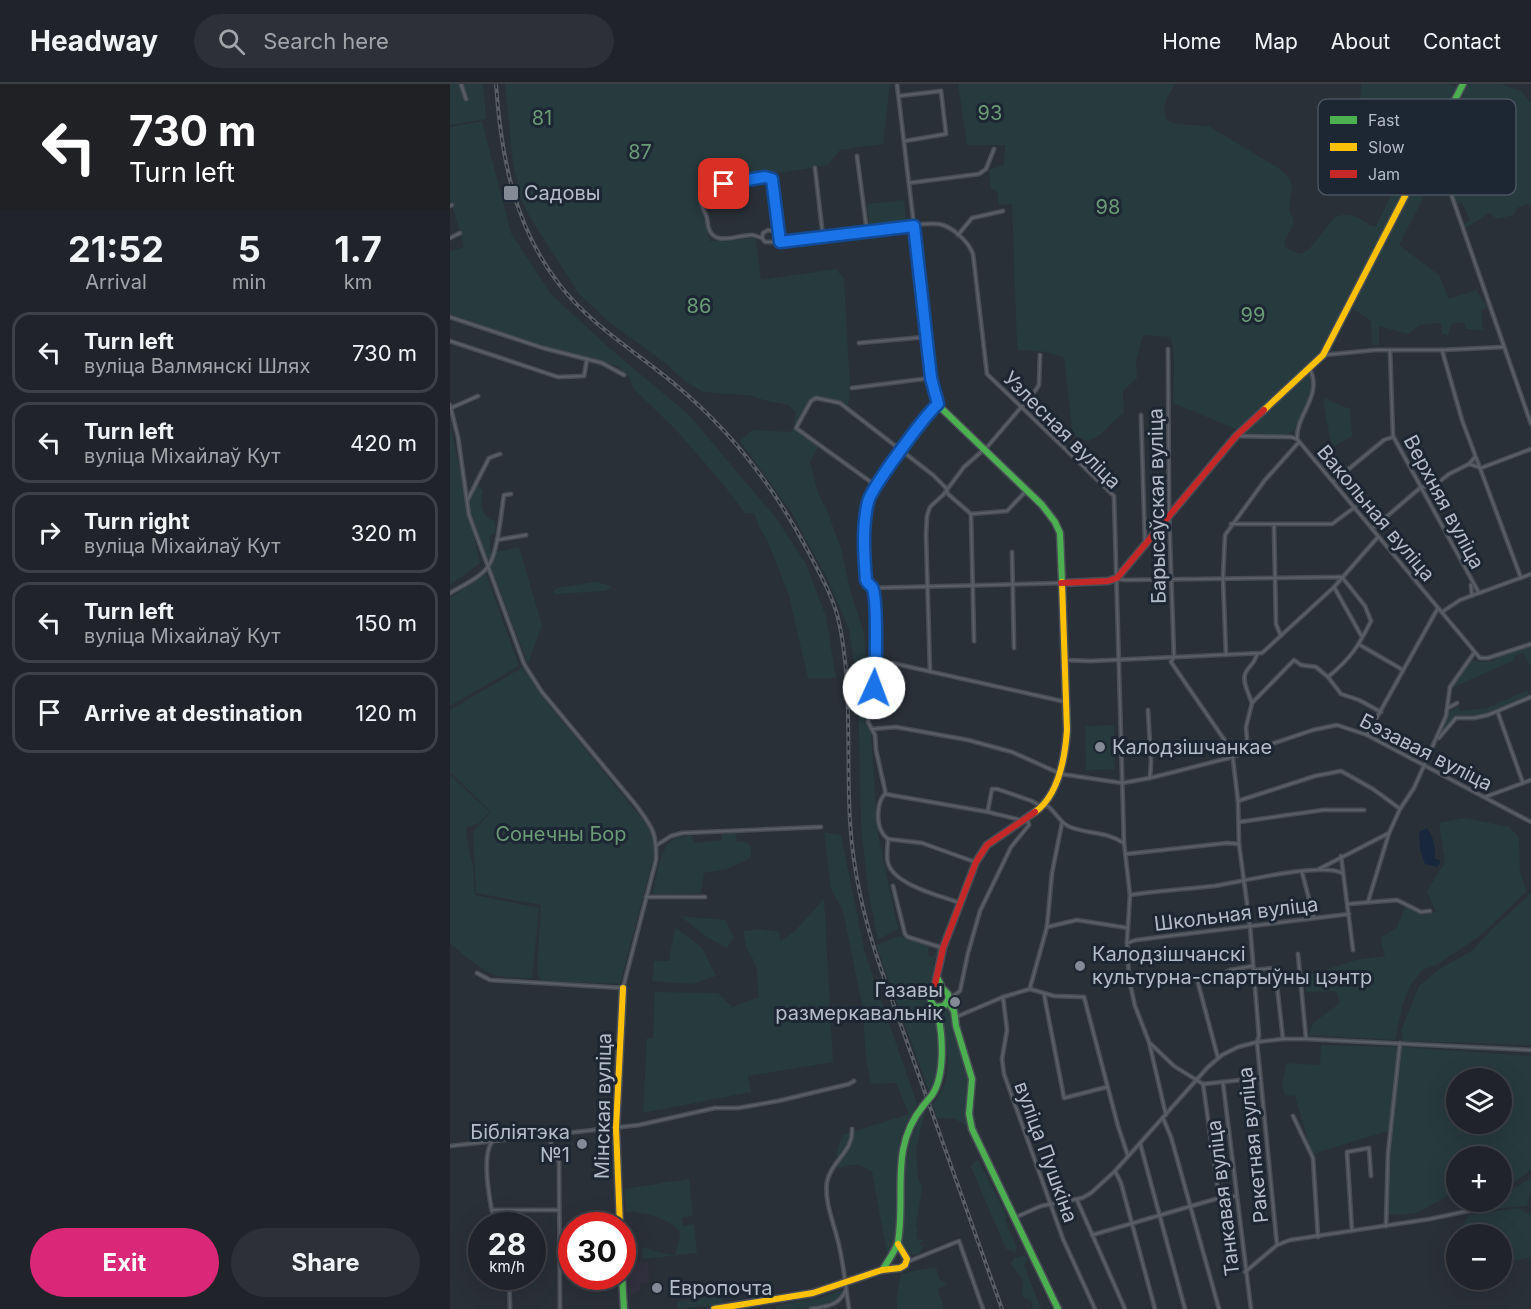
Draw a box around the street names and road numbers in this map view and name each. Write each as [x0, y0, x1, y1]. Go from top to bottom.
street label: Узлесная вуліца [998, 366, 1126, 494]
street label: Барысаўская вуліца [1143, 408, 1171, 604]
street label: Верхняя вуліца [1399, 431, 1489, 573]
street label: Вакольная вуліца [1312, 440, 1440, 586]
street label: Бэзавая вуліца [1356, 708, 1496, 796]
street label: Школьная вуліца [1153, 892, 1319, 936]
street label: Мінская вуліца [590, 1033, 616, 1179]
street label: Ракетная вуліца [1233, 1066, 1273, 1224]
street label: вуліца Пушкіна [1009, 1078, 1083, 1226]
street label: Танкавая вуліца [1202, 1119, 1244, 1277]

